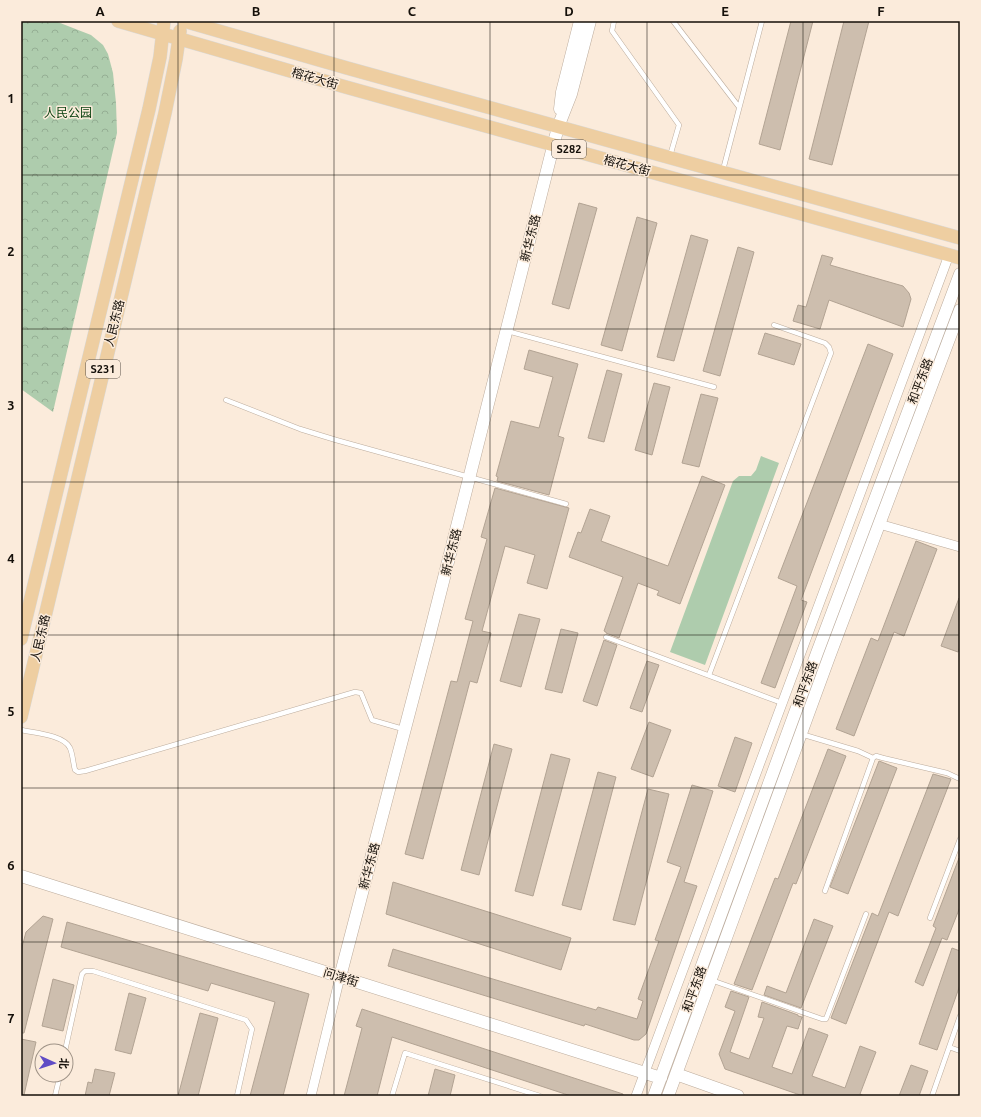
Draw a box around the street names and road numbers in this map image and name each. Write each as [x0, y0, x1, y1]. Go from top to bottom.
street label: 榕花大街 [290, 65, 340, 91]
road number: S282 [552, 140, 586, 158]
street label: 榕花大街 [602, 153, 652, 177]
street label: 新华东路 [518, 213, 542, 263]
street label: 人民东路 [102, 298, 126, 348]
street label: 和平东路 [905, 356, 935, 406]
road number: S231 [86, 360, 120, 378]
street label: 新华东路 [439, 527, 463, 577]
street label: 人民东路 [28, 613, 52, 663]
street label: 和平东路 [791, 659, 819, 709]
street label: 新华东路 [357, 841, 381, 891]
street label: 和平东路 [680, 964, 708, 1014]
street label: 问津街 [322, 966, 360, 988]

